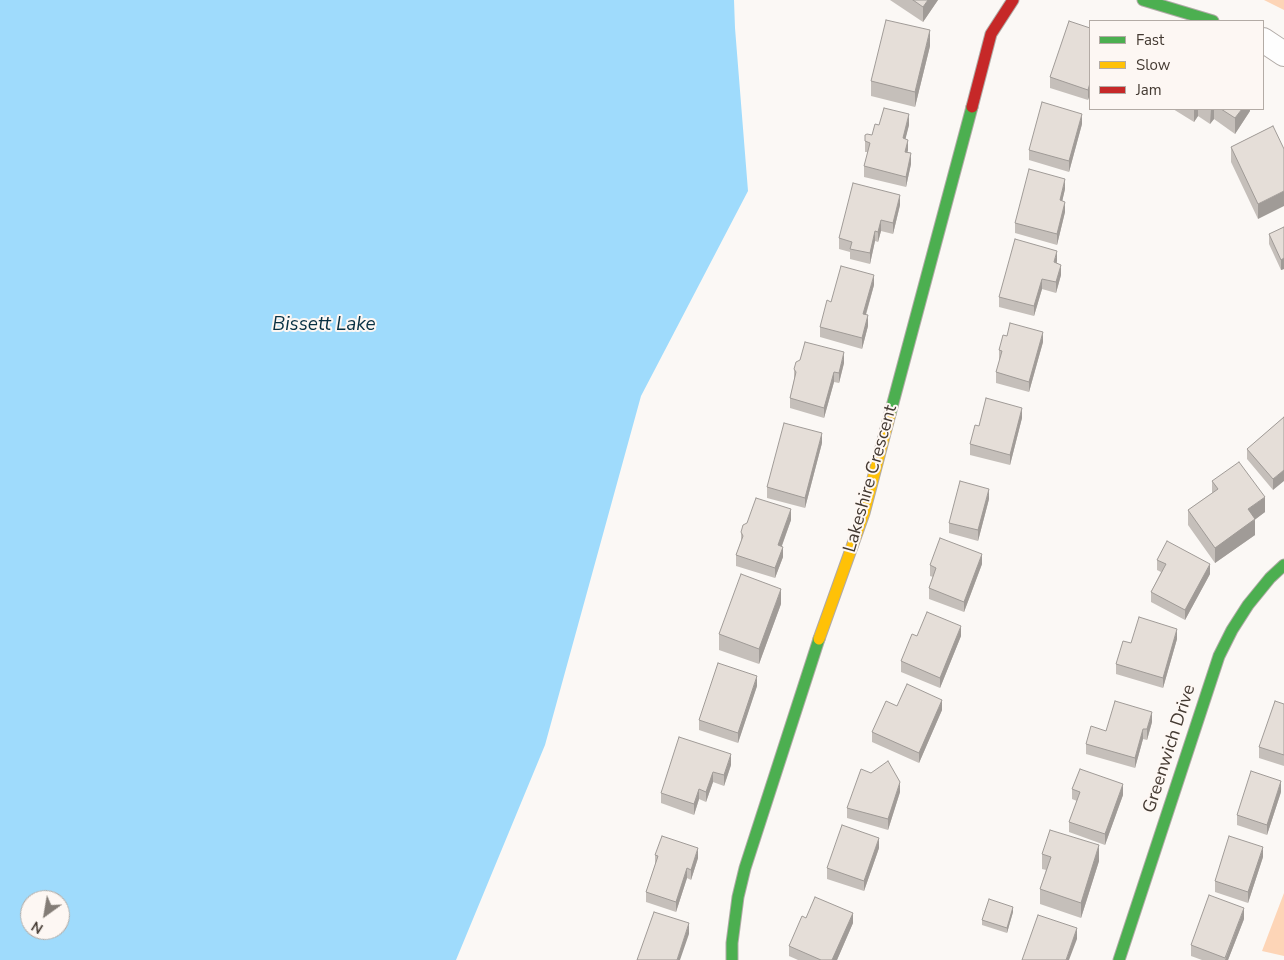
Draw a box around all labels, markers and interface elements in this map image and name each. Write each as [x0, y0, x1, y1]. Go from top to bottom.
legend [1089, 20, 1264, 110]
text: Fast [1136, 30, 1164, 50]
text: Slow [1136, 55, 1170, 75]
text: Jam [1136, 80, 1162, 100]
water label: Bissett Lake [272, 314, 376, 336]
street label: Lakeshire Crescent [840, 403, 902, 555]
street label: Greenwich Drive [1139, 682, 1201, 816]
north arrow [20, 890, 70, 940]
text: N [28, 916, 47, 938]

